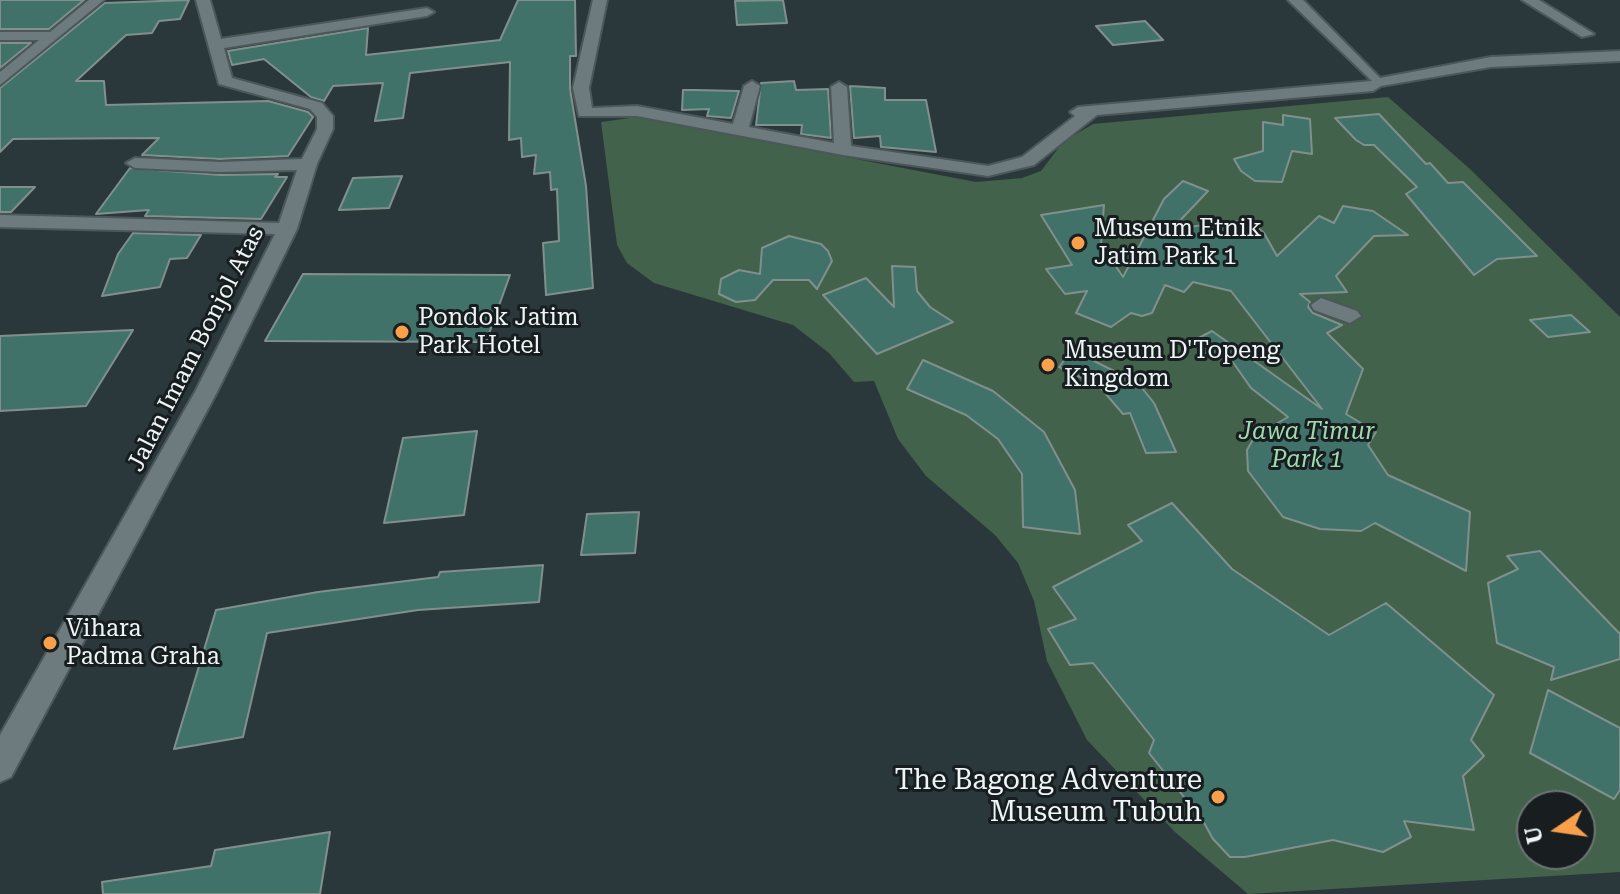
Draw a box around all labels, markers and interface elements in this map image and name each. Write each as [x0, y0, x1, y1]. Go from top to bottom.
place label: Museum Etnik Jatim Park 1 [1094, 215, 1262, 271]
street label: Jalan Imam Bonjol Atas [122, 222, 270, 476]
marker: Museum Etnik Jatim Park 1 [1069, 234, 1087, 252]
place label: Pondok Jatim Park Hotel [418, 304, 579, 360]
marker: Pondok Jatim Park Hotel [393, 323, 411, 341]
place label: Museum D'Topeng Kingdom [1064, 337, 1280, 393]
marker: Museum D'Topeng Kingdom [1039, 356, 1057, 374]
park label: Jawa Timur Park 1 [1239, 418, 1375, 474]
place label: Vihara Padma Graha [66, 615, 220, 671]
marker: Vihara Padma Graha [41, 634, 59, 652]
place label: The Bagong Adventure Museum Tubuh [894, 764, 1202, 830]
marker: The Bagong Adventure Museum Tubuh [1209, 788, 1227, 806]
north arrow [1516, 790, 1596, 870]
text: U [1520, 824, 1548, 846]

